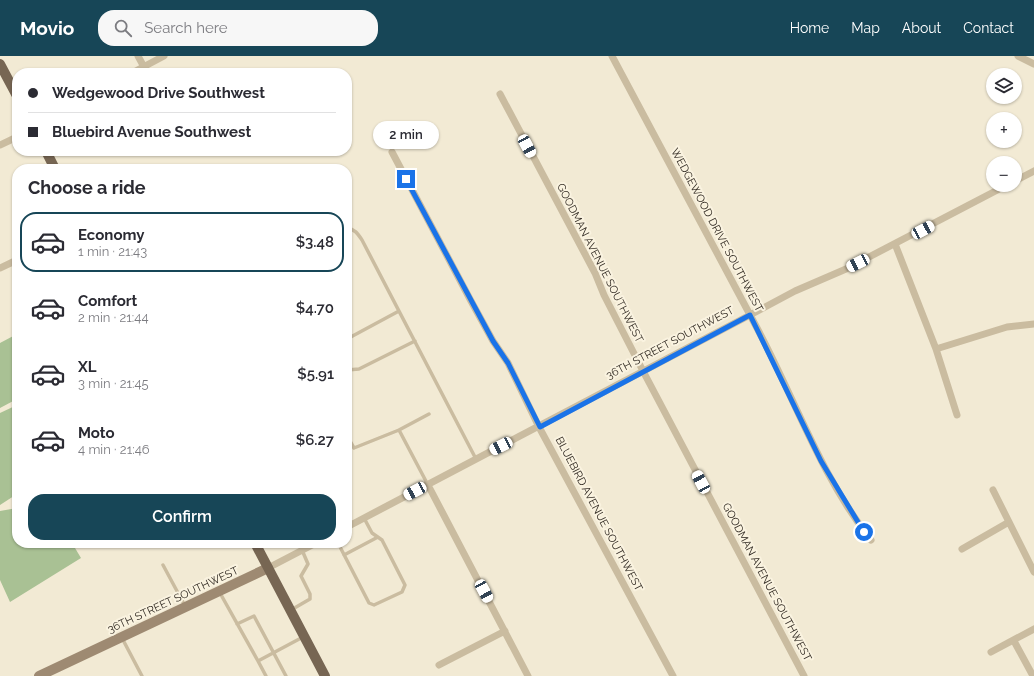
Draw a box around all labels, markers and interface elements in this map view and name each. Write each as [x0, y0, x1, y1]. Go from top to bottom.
search box [98, 10, 378, 46]
text: Movio [20, 17, 74, 39]
icon: search [112, 17, 134, 39]
text: Search here [144, 19, 228, 37]
text: Home [790, 20, 829, 36]
text: Map [851, 20, 880, 36]
text: About [902, 20, 941, 36]
text: Contact [963, 20, 1014, 36]
map controls [986, 68, 1022, 192]
button: layers [986, 68, 1022, 104]
text: Wedgewood Drive Southwest [52, 84, 265, 102]
button: + [986, 112, 1022, 148]
callout: 2 min [373, 121, 439, 149]
text: Bluebird Avenue Southwest [52, 123, 251, 141]
text: 2 min [389, 127, 423, 142]
car [516, 133, 538, 159]
street label: WEDGEWOOD DRIVE SOUTHWEST [668, 146, 766, 314]
button: − [986, 156, 1022, 192]
route end [397, 170, 415, 188]
text: Choose a ride [28, 177, 146, 198]
street label: GOODMAN AVENUE SOUTHWEST [554, 181, 646, 345]
car [910, 219, 936, 241]
icon: car [30, 224, 66, 260]
text: Economy [78, 226, 145, 244]
text: $3.48 [296, 233, 334, 251]
text: 1 min · 21:43 [78, 244, 147, 259]
car [845, 252, 871, 274]
icon: car [30, 290, 66, 326]
text: Comfort [78, 292, 137, 310]
text: $4.70 [296, 299, 334, 317]
street label: 36TH STREET SOUTHWEST [604, 304, 736, 382]
text: 2 min · 21:44 [78, 310, 149, 325]
icon: car [30, 356, 66, 392]
text: XL [78, 358, 96, 376]
text: $5.91 [297, 365, 334, 383]
text: 3 min · 21:45 [78, 376, 149, 391]
icon: car [30, 422, 66, 458]
text: Moto [78, 424, 115, 442]
text: $6.27 [296, 431, 334, 449]
car [488, 435, 514, 457]
street label: BLUEBIRD AVENUE SOUTHWEST [553, 435, 645, 594]
text: 4 min · 21:46 [78, 442, 150, 457]
car [690, 469, 712, 495]
car [402, 480, 428, 502]
button: Confirm [28, 494, 336, 540]
street label: GOODMAN AVENUE SOUTHWEST [720, 501, 814, 664]
route start [855, 523, 873, 541]
street label: 36TH STREET SOUTHWEST [106, 564, 241, 636]
car [473, 578, 495, 604]

